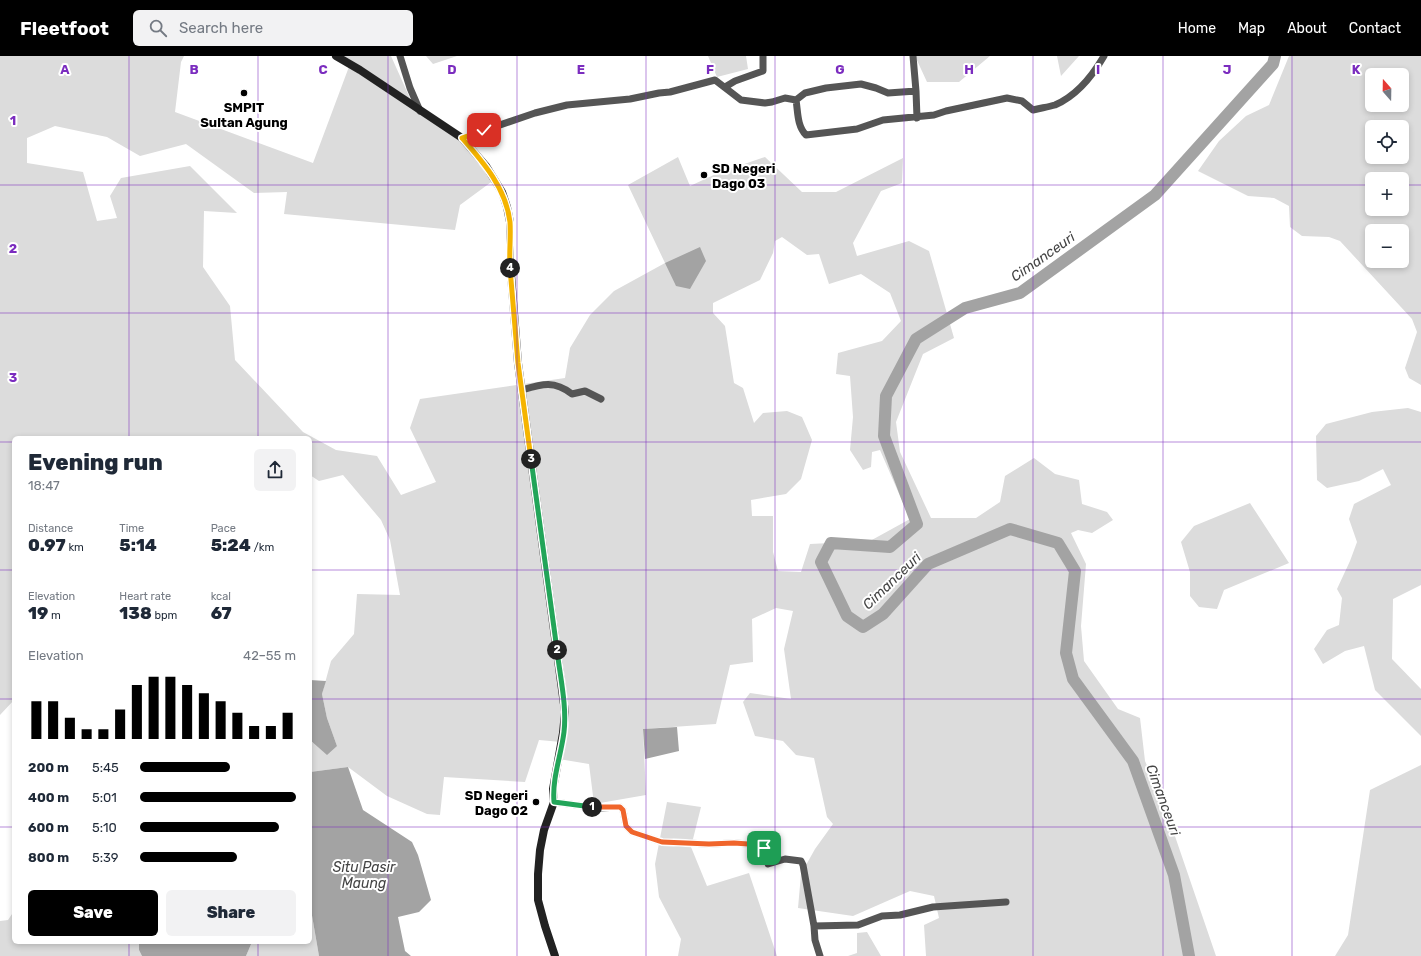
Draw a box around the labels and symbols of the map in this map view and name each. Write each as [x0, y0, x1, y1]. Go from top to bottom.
text: A [60, 62, 70, 77]
text: B [189, 62, 199, 77]
text: C [318, 62, 328, 77]
text: D [447, 62, 457, 77]
text: E [577, 62, 585, 77]
text: F [706, 62, 714, 77]
text: G [835, 62, 845, 77]
text: H [964, 62, 974, 77]
text: I [1096, 62, 1100, 77]
text: J [1223, 62, 1231, 77]
text: K [1352, 62, 1361, 77]
north arrow [1365, 68, 1409, 112]
marker: SMPIT Sultan Agung [239, 88, 249, 98]
place label: SMPIT Sultan Agung [200, 100, 288, 130]
text: 1 [10, 113, 16, 128]
pin [467, 113, 501, 147]
place label: SD Negeri Dago 03 [712, 161, 775, 191]
marker: SD Negeri Dago 03 [699, 170, 709, 180]
water label: Cimanceuri [1008, 228, 1079, 285]
text: 2 [9, 241, 17, 256]
pin: 4 [500, 258, 520, 278]
text: 3 [9, 370, 18, 385]
pin: 3 [521, 449, 541, 469]
water label: Cimanceuri [859, 549, 925, 613]
pin: 2 [547, 640, 567, 660]
water label: Cimanceuri [1142, 762, 1184, 838]
place label: SD Negeri Dago 02 [465, 788, 528, 818]
marker: SD Negeri Dago 02 [531, 797, 541, 807]
pin: 1 [582, 797, 602, 817]
pin [747, 831, 781, 865]
water label: Situ Pasir Maung [333, 859, 396, 892]

